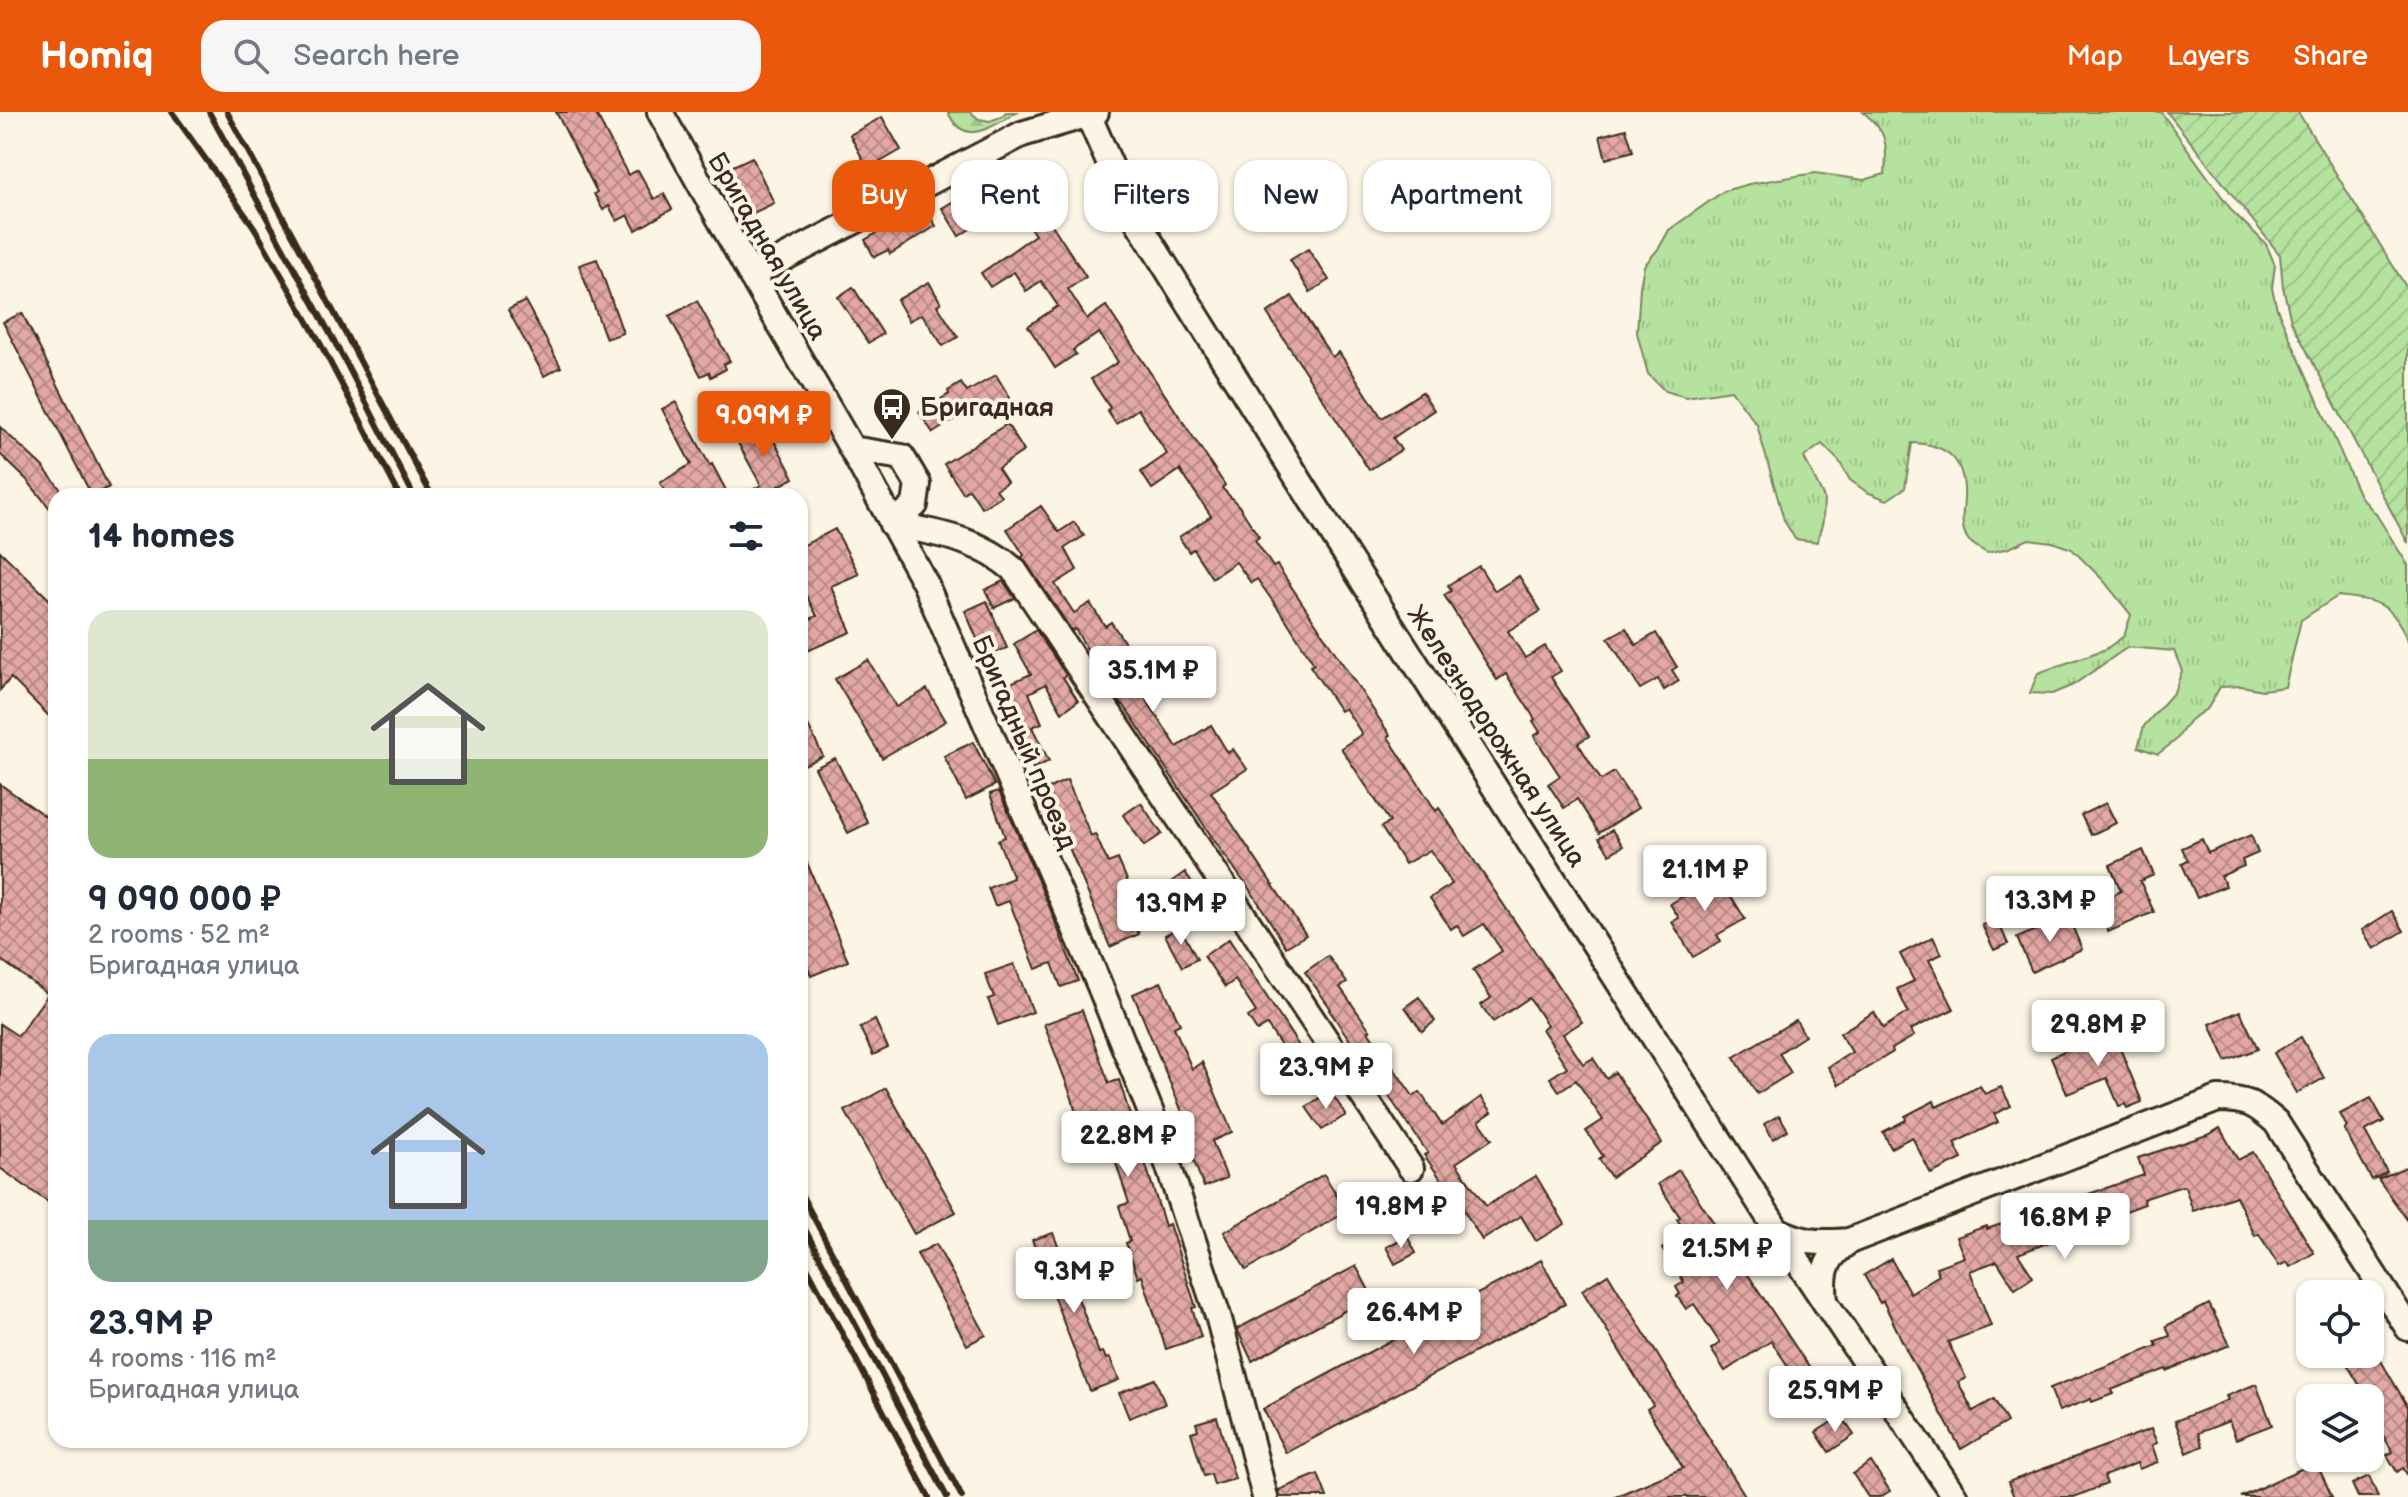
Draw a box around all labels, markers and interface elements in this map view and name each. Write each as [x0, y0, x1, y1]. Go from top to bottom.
search box [201, 20, 761, 92]
text: Homiq [40, 34, 153, 79]
icon: search [229, 34, 273, 78]
text: Search here [293, 38, 460, 74]
text: Map [2067, 40, 2123, 73]
text: Layers [2167, 40, 2250, 73]
text: Share [2294, 40, 2368, 73]
street label: Бригадная улица [700, 147, 833, 346]
chip: Buy [832, 160, 935, 232]
chip: Rent [951, 160, 1068, 232]
chip: Filters [1084, 160, 1218, 232]
chip: New [1234, 160, 1347, 232]
chip: Apartment [1363, 160, 1551, 232]
bus stop icon: Бригадная [871, 386, 913, 441]
pin: 9.09M ₽ [690, 391, 838, 459]
place label: Бригадная [920, 393, 1054, 424]
text: 9.09M ₽ [716, 401, 812, 432]
icon: filters [724, 514, 768, 558]
text: 14 homes [88, 516, 235, 557]
street label: Железнодорожная улица [1400, 600, 1592, 873]
street label: Бригадный проезд [965, 631, 1083, 854]
pin: 35.1M ₽ [1079, 646, 1227, 714]
text: 35.1M ₽ [1107, 656, 1199, 687]
icon: home [356, 662, 500, 806]
pin: 21.1M ₽ [1631, 845, 1779, 913]
text: 21.1M ₽ [1661, 855, 1749, 886]
pin: 13.3M ₽ [1976, 876, 2124, 944]
text: 9 090 000 ₽ [88, 879, 281, 920]
pin: 13.9M ₽ [1107, 879, 1255, 947]
text: 13.3M ₽ [2004, 886, 2096, 917]
text: 13.9M ₽ [1135, 889, 1227, 920]
text: 2 rooms · 52 m² [88, 920, 270, 951]
text: Бригадная улица [88, 951, 299, 982]
pin: 29.8M ₽ [2024, 1000, 2172, 1068]
text: 29.8M ₽ [2050, 1010, 2146, 1041]
pin: 23.9M ₽ [1252, 1043, 1400, 1111]
text: 23.9M ₽ [1278, 1053, 1374, 1084]
icon: home [356, 1086, 500, 1230]
pin: 22.8M ₽ [1054, 1111, 1202, 1179]
text: 22.8M ₽ [1079, 1121, 1177, 1152]
pin: 19.8M ₽ [1327, 1182, 1475, 1250]
text: 19.8M ₽ [1355, 1192, 1447, 1223]
pin: 16.8M ₽ [1991, 1193, 2139, 1261]
text: 16.8M ₽ [2019, 1203, 2111, 1234]
pin: 21.5M ₽ [1653, 1224, 1801, 1292]
text: 21.5M ₽ [1681, 1234, 1773, 1265]
pin: 9.3M ₽ [1009, 1247, 1139, 1315]
text: 9.3M ₽ [1034, 1257, 1114, 1288]
map controls [2296, 1280, 2384, 1472]
button: locate [2296, 1280, 2384, 1368]
pin: 26.4M ₽ [1340, 1288, 1488, 1356]
text: 26.4M ₽ [1366, 1298, 1462, 1329]
text: 23.9M ₽ [88, 1303, 213, 1344]
text: 4 rooms · 116 m² [88, 1344, 276, 1375]
pin: 25.9M ₽ [1761, 1366, 1909, 1434]
text: Бригадная улица [88, 1375, 299, 1406]
text: 25.9M ₽ [1787, 1376, 1883, 1407]
button: layers [2296, 1384, 2384, 1472]

